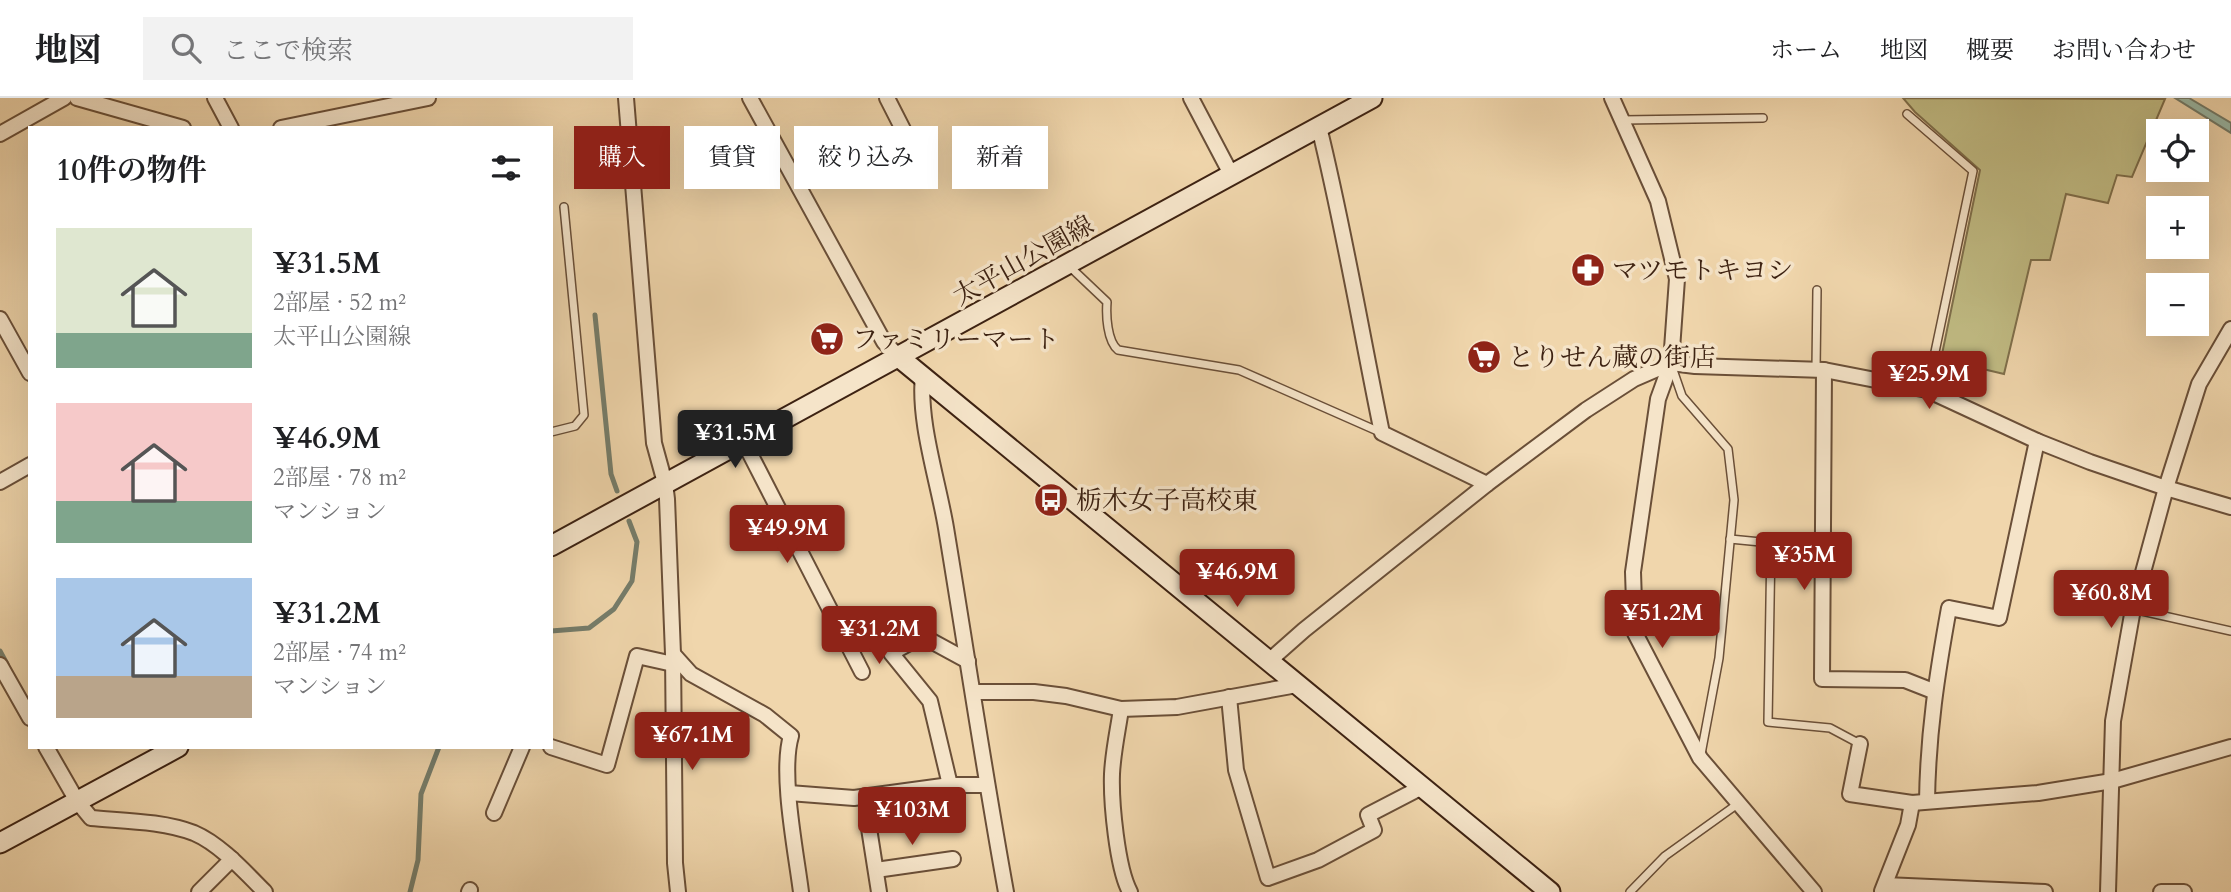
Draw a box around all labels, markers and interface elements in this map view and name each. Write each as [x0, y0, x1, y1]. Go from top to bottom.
search box [143, 17, 633, 80]
text: 地図 [35, 28, 101, 73]
icon: search [167, 29, 205, 67]
text: ここで検索 [223, 33, 353, 68]
text: ホーム [1770, 34, 1842, 67]
text: 地図 [1880, 34, 1928, 67]
text: 概要 [1966, 34, 2014, 67]
text: お問い合わせ [2052, 34, 2196, 67]
map controls [2146, 119, 2209, 336]
button: locate [2146, 119, 2209, 182]
chip: 購入 [574, 126, 670, 189]
chip: 賃貸 [684, 126, 780, 189]
chip: 絞り込み [794, 126, 938, 189]
chip: 新着 [952, 126, 1048, 189]
icon: filters [487, 149, 525, 187]
text: 10件の物件 [56, 150, 207, 191]
button: + [2146, 196, 2209, 259]
street label: 太平山公園線 [947, 207, 1100, 314]
text: ¥31.5M [273, 243, 381, 284]
pharmacy icon: マツモトキヨシ [1569, 251, 1607, 289]
place label: マツモトキヨシ [1612, 253, 1793, 288]
icon: home [112, 256, 196, 340]
button: − [2146, 273, 2209, 336]
text: 2部屋 · 52 m² [273, 287, 406, 318]
supermarket icon: ファミリーマート [808, 320, 846, 358]
text: 太平山公園線 [273, 321, 411, 352]
place label: ファミリーマート [852, 322, 1059, 357]
supermarket icon: とりせん蔵の街店 [1465, 338, 1503, 376]
place label: とりせん蔵の街店 [1508, 340, 1716, 375]
pin: ¥25.9M [1872, 352, 1986, 411]
text: ¥25.9M [1888, 358, 1970, 389]
pin: ¥31.5M [678, 410, 792, 470]
text: ¥31.5M [694, 417, 776, 448]
text: ¥46.9M [273, 418, 381, 459]
icon: home [112, 431, 196, 515]
text: 2部屋 · 78 m² [273, 462, 406, 493]
bus stop icon: 栃木女子高校東 [1032, 481, 1070, 519]
place label: 栃木女子高校東 [1076, 483, 1258, 518]
text: マンション [273, 496, 387, 527]
pin: ¥49.9M [730, 505, 844, 565]
text: ¥49.9M [746, 512, 828, 543]
pin: ¥35M [1763, 532, 1845, 592]
text: ¥35M [1772, 539, 1836, 570]
pin: ¥46.9M [1180, 550, 1294, 609]
text: ¥46.9M [1196, 556, 1278, 587]
pin: ¥60.8M [2054, 570, 2168, 630]
text: ¥60.8M [2070, 577, 2152, 608]
pin: ¥51.2M [1605, 590, 1719, 650]
text: ¥31.2M [273, 593, 381, 634]
text: ¥51.2M [1621, 597, 1703, 628]
icon: home [112, 606, 196, 690]
pin: ¥31.2M [822, 606, 936, 666]
text: ¥31.2M [838, 613, 920, 644]
text: 2部屋 · 74 m² [273, 637, 406, 668]
text: マンション [273, 671, 387, 702]
pin: ¥67.1M [635, 712, 749, 772]
text: ¥67.1M [651, 719, 733, 750]
pin: ¥103M [863, 788, 961, 847]
text: ¥103M [874, 794, 950, 825]

